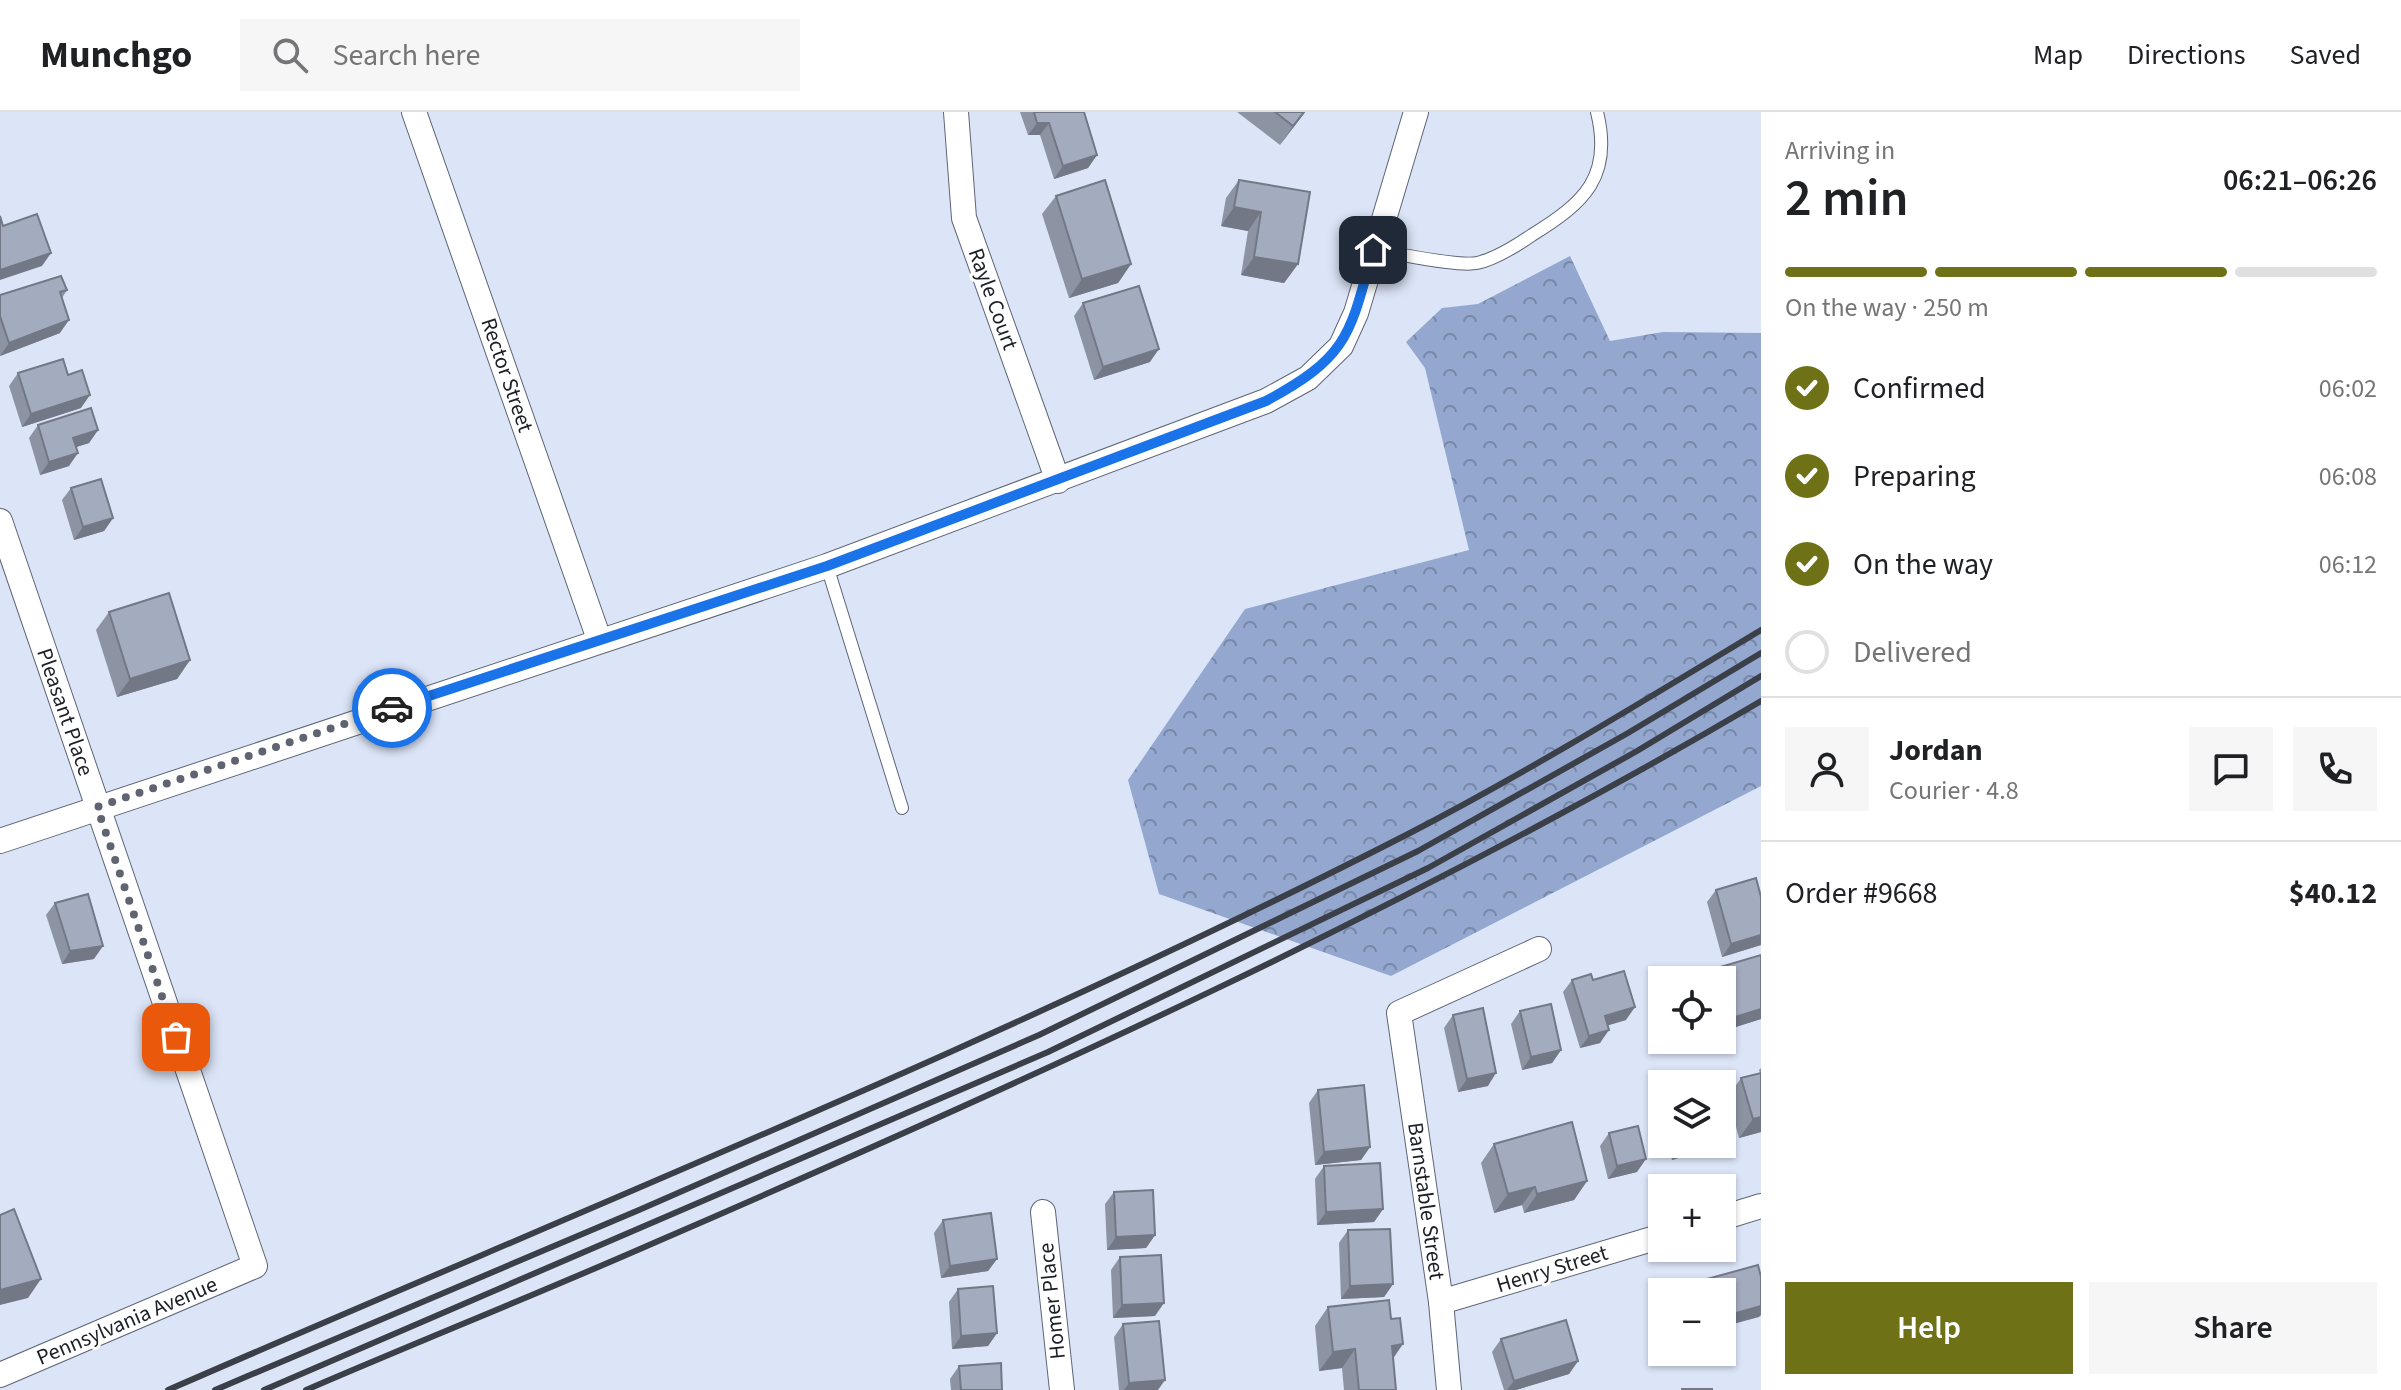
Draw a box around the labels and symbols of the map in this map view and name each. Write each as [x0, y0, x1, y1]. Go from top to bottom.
pin [1339, 216, 1407, 284]
street label: Rayle Court [960, 244, 1026, 355]
street label: Rector Street [472, 313, 542, 437]
street label: Pleasant Place [28, 644, 102, 780]
courier [352, 668, 432, 748]
pin [142, 1003, 210, 1071]
street label: Barnstable Street [1399, 1120, 1453, 1282]
street label: Henry Street [1492, 1237, 1612, 1301]
street label: Homer Place [1030, 1241, 1074, 1361]
street label: Pennsylvania Avenue [32, 1268, 222, 1374]

